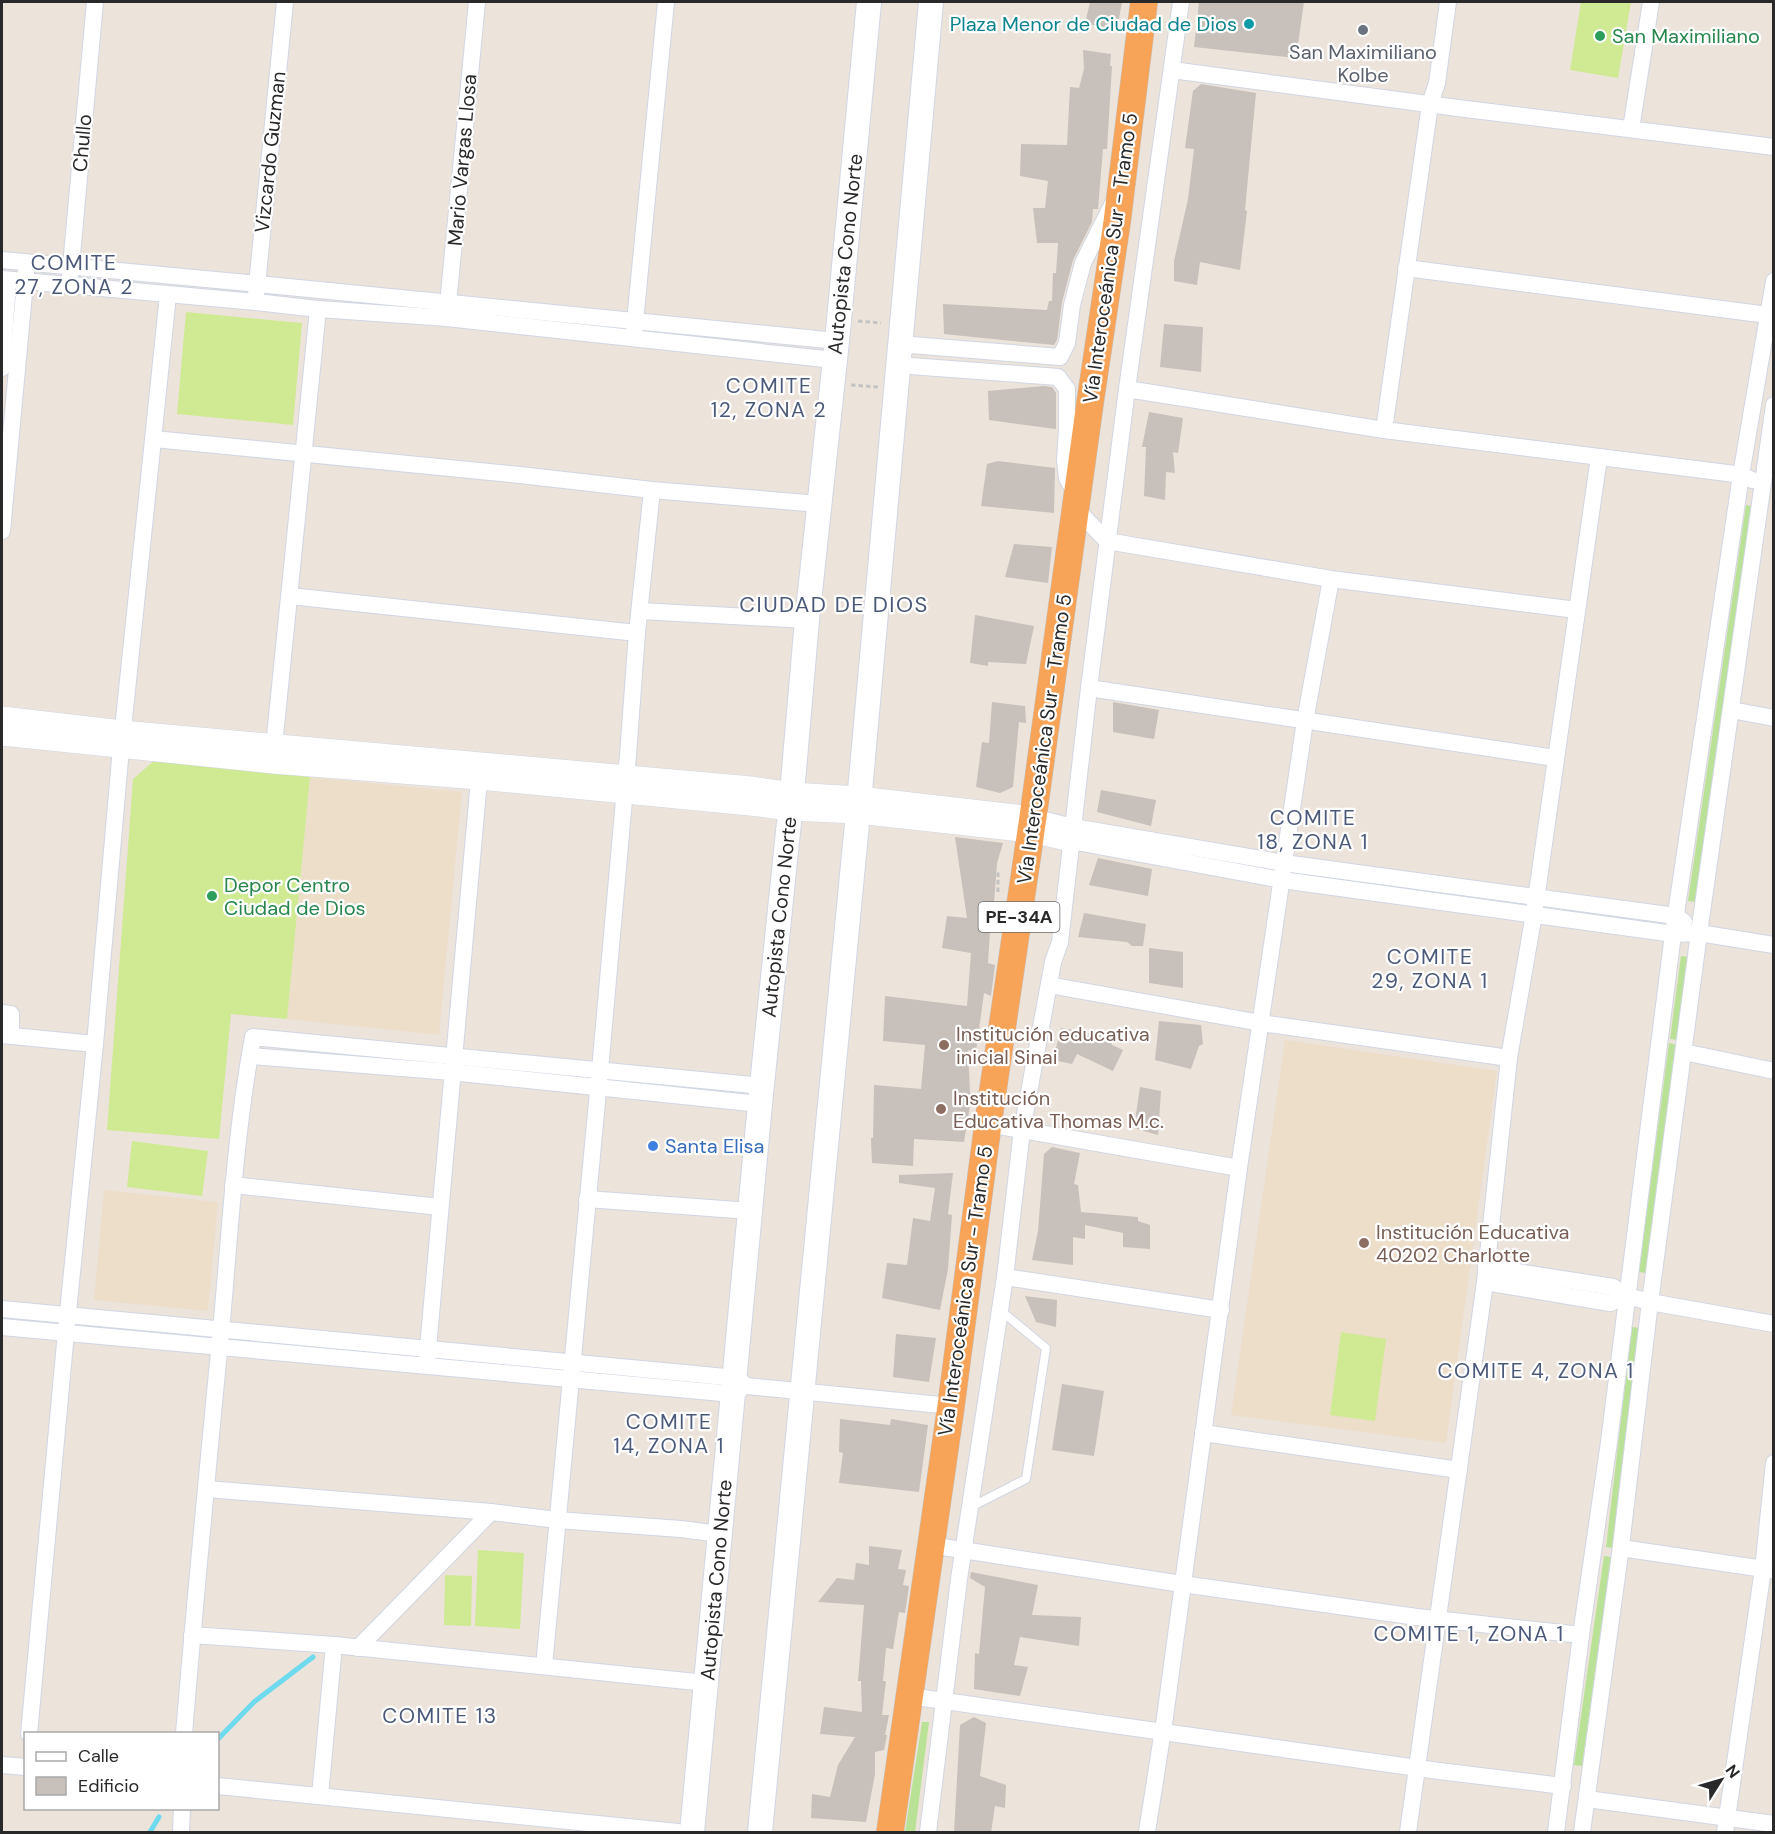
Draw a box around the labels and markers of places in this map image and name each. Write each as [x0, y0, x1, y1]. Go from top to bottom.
place label: Plaza Menor de Ciudad de Dios [950, 11, 1237, 37]
marker: Plaza Menor de Ciudad de Dios [1242, 17, 1256, 31]
marker: San Maximiliano Kolbe [1356, 23, 1370, 37]
place label: San Maximiliano [1612, 23, 1760, 49]
marker: San Maximiliano [1593, 29, 1607, 43]
place label: San Maximiliano Kolbe [1289, 39, 1437, 88]
place label: Depor Centro Ciudad de Dios [224, 872, 366, 921]
marker: Depor Centro Ciudad de Dios [205, 889, 219, 903]
place label: Institución educativa inicial Sinai [956, 1021, 1150, 1070]
marker: Institución educativa inicial Sinai [937, 1038, 951, 1052]
place label: Institución Educativa Thomas M.c. [953, 1085, 1164, 1134]
marker: Institución Educativa Thomas M.c. [934, 1102, 948, 1116]
place label: Santa Elisa [665, 1133, 764, 1159]
marker: Santa Elisa [646, 1139, 660, 1153]
place label: Institución Educativa 40202 Charlotte [1376, 1219, 1570, 1268]
marker: Institución Educativa 40202 Charlotte [1357, 1236, 1371, 1250]

